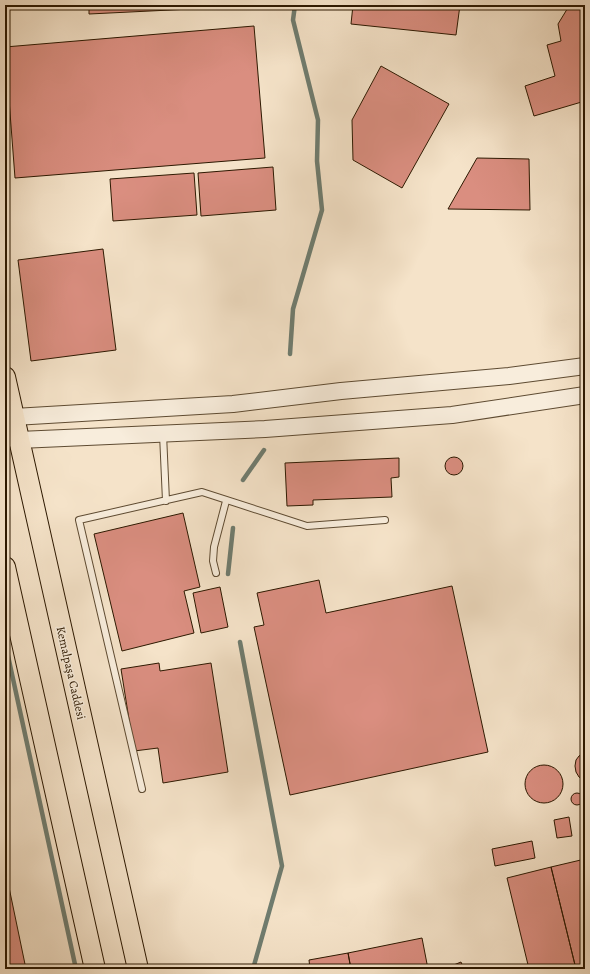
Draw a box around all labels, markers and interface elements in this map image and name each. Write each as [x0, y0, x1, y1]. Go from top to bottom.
street label: Kemalpaşa Caddesi [52, 625, 90, 721]

